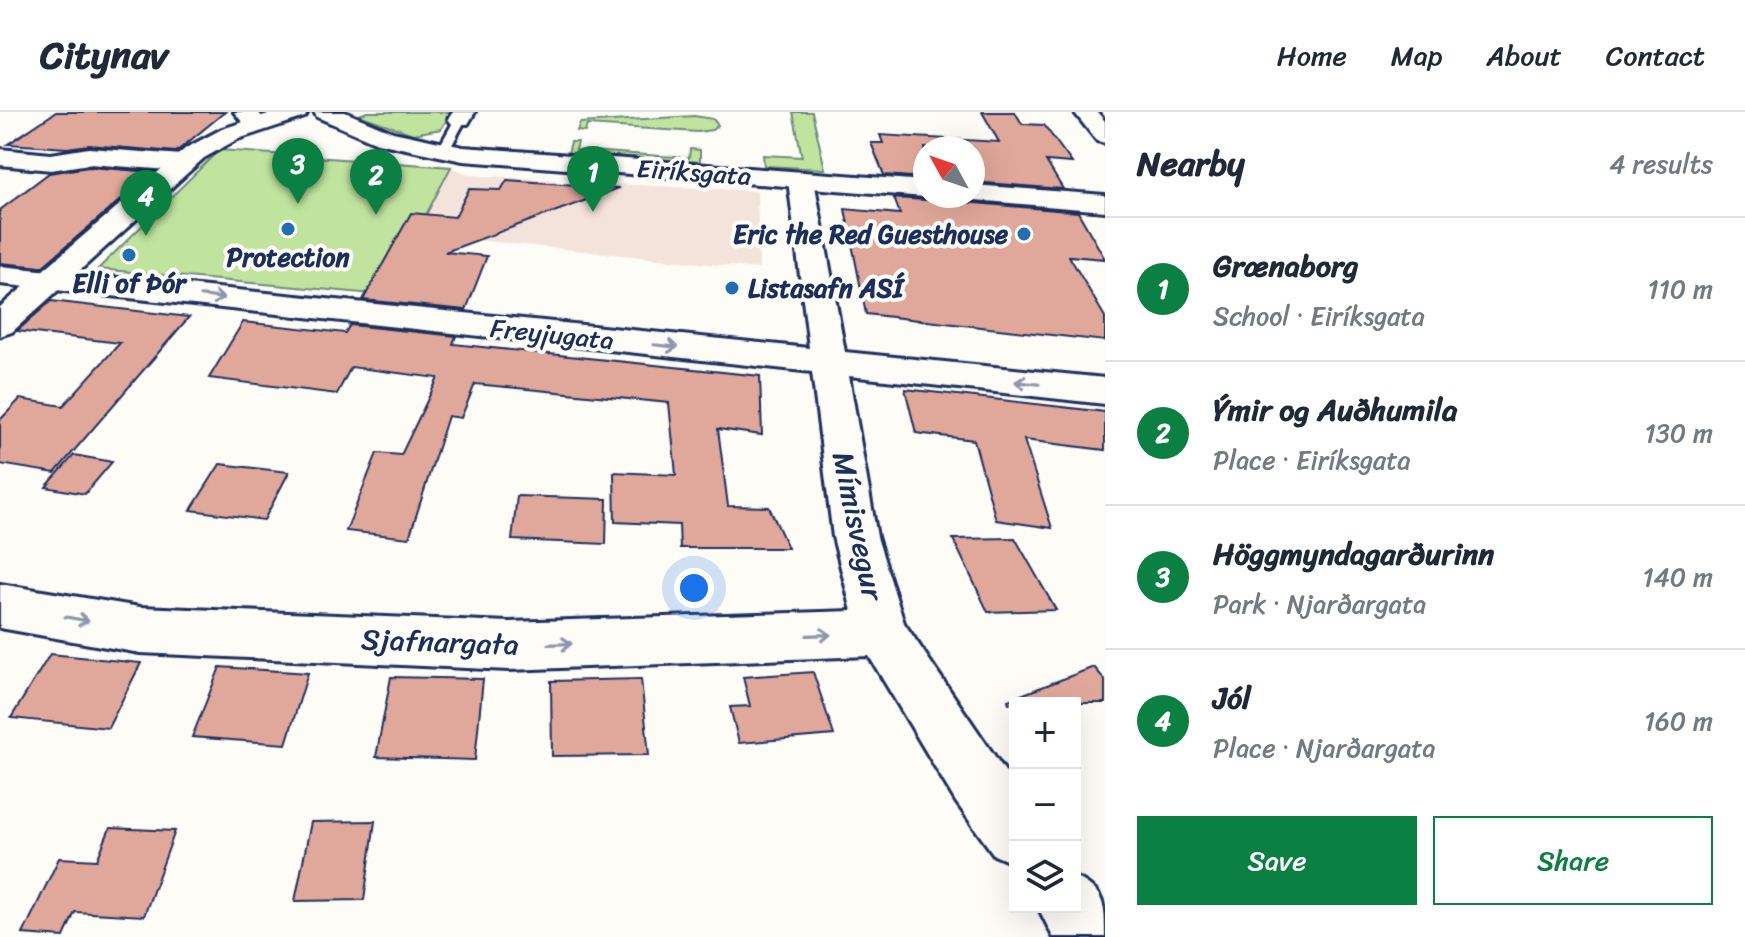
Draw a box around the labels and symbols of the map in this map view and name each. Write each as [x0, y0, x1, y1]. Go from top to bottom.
north arrow [913, 136, 985, 208]
pin: 3 [272, 138, 324, 204]
street label: Eiríksgata [635, 145, 753, 199]
pin: 1 [567, 146, 619, 212]
pin: 2 [350, 149, 402, 215]
pin: 4 [120, 170, 172, 236]
place label: Eric the Red Guesthouse [733, 211, 1009, 257]
marker: Protection [279, 220, 297, 238]
marker: Eric the Red Guesthouse [1015, 225, 1033, 243]
place label: Protection [226, 234, 350, 280]
marker: Elli of Þór [120, 246, 138, 264]
place label: Elli of Þór [72, 260, 188, 306]
place label: Listasafn ASÍ [748, 265, 906, 311]
marker: Listasafn ASÍ [723, 279, 741, 297]
one-way arrow [198, 290, 225, 305]
street label: Freyjugata [488, 305, 616, 363]
one-way arrow [652, 338, 678, 353]
one-way arrow [1014, 376, 1041, 391]
street label: Mímisvegur [816, 447, 900, 607]
your location [674, 568, 714, 608]
one-way arrow [64, 612, 89, 627]
street label: Sjafnargata [360, 612, 520, 672]
one-way arrow [805, 627, 832, 642]
one-way arrow [546, 637, 573, 652]

